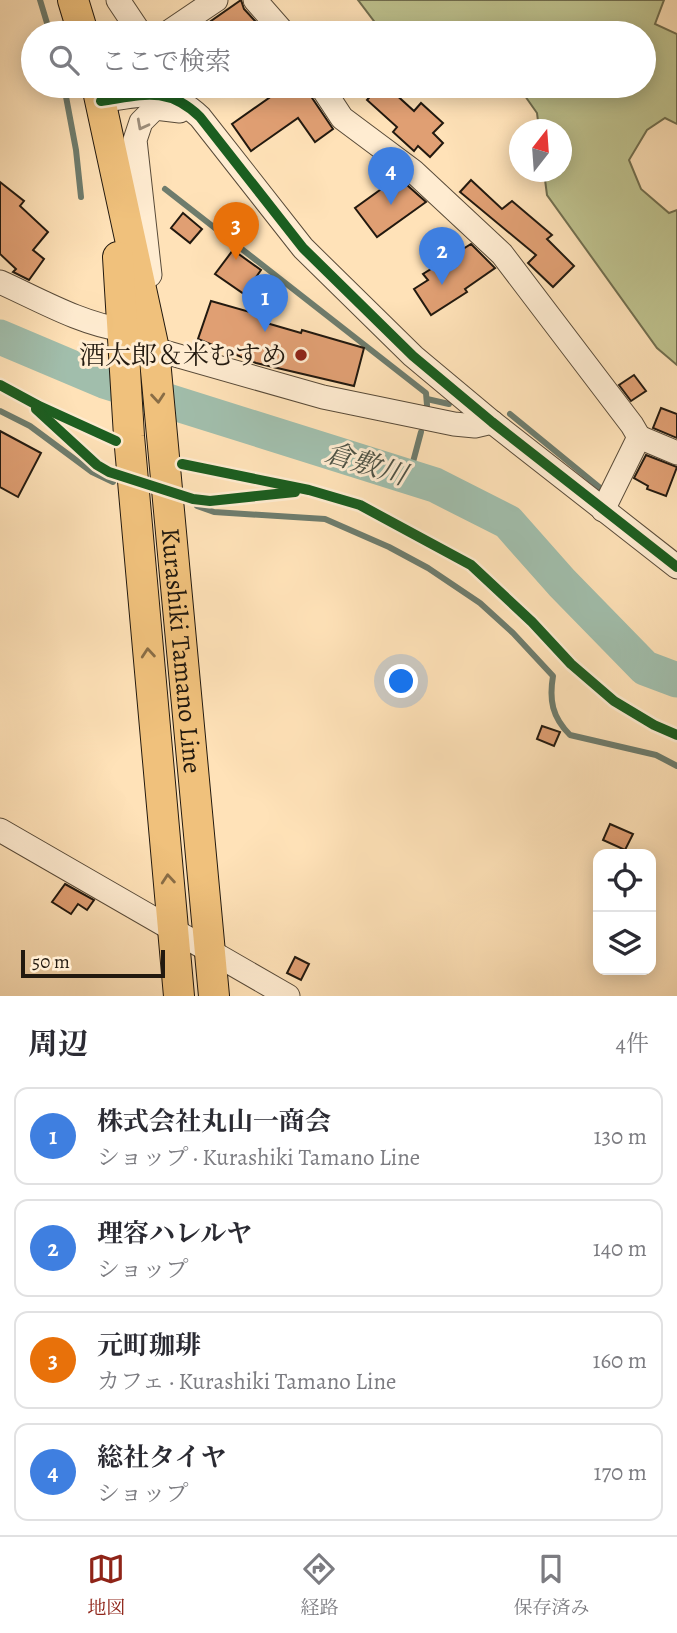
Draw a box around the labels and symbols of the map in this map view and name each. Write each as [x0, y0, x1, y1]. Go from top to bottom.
one-way arrow [137, 118, 150, 131]
north arrow [509, 119, 572, 182]
pin: 4 [368, 147, 414, 205]
pin: 3 [213, 202, 259, 260]
pin: 2 [419, 227, 465, 285]
pin: 1 [242, 274, 288, 332]
place label: 酒太郎＆米むすめ [79, 338, 287, 373]
marker: 酒太郎＆米むすめ [293, 347, 309, 363]
one-way arrow [150, 393, 165, 404]
water label: 倉敷川 [320, 434, 414, 495]
street label: Kurashiki Tamano Line [153, 526, 210, 775]
one-way arrow [141, 647, 156, 658]
your location [384, 664, 418, 698]
one-way arrow [161, 873, 176, 884]
scale bar [21, 947, 164, 979]

